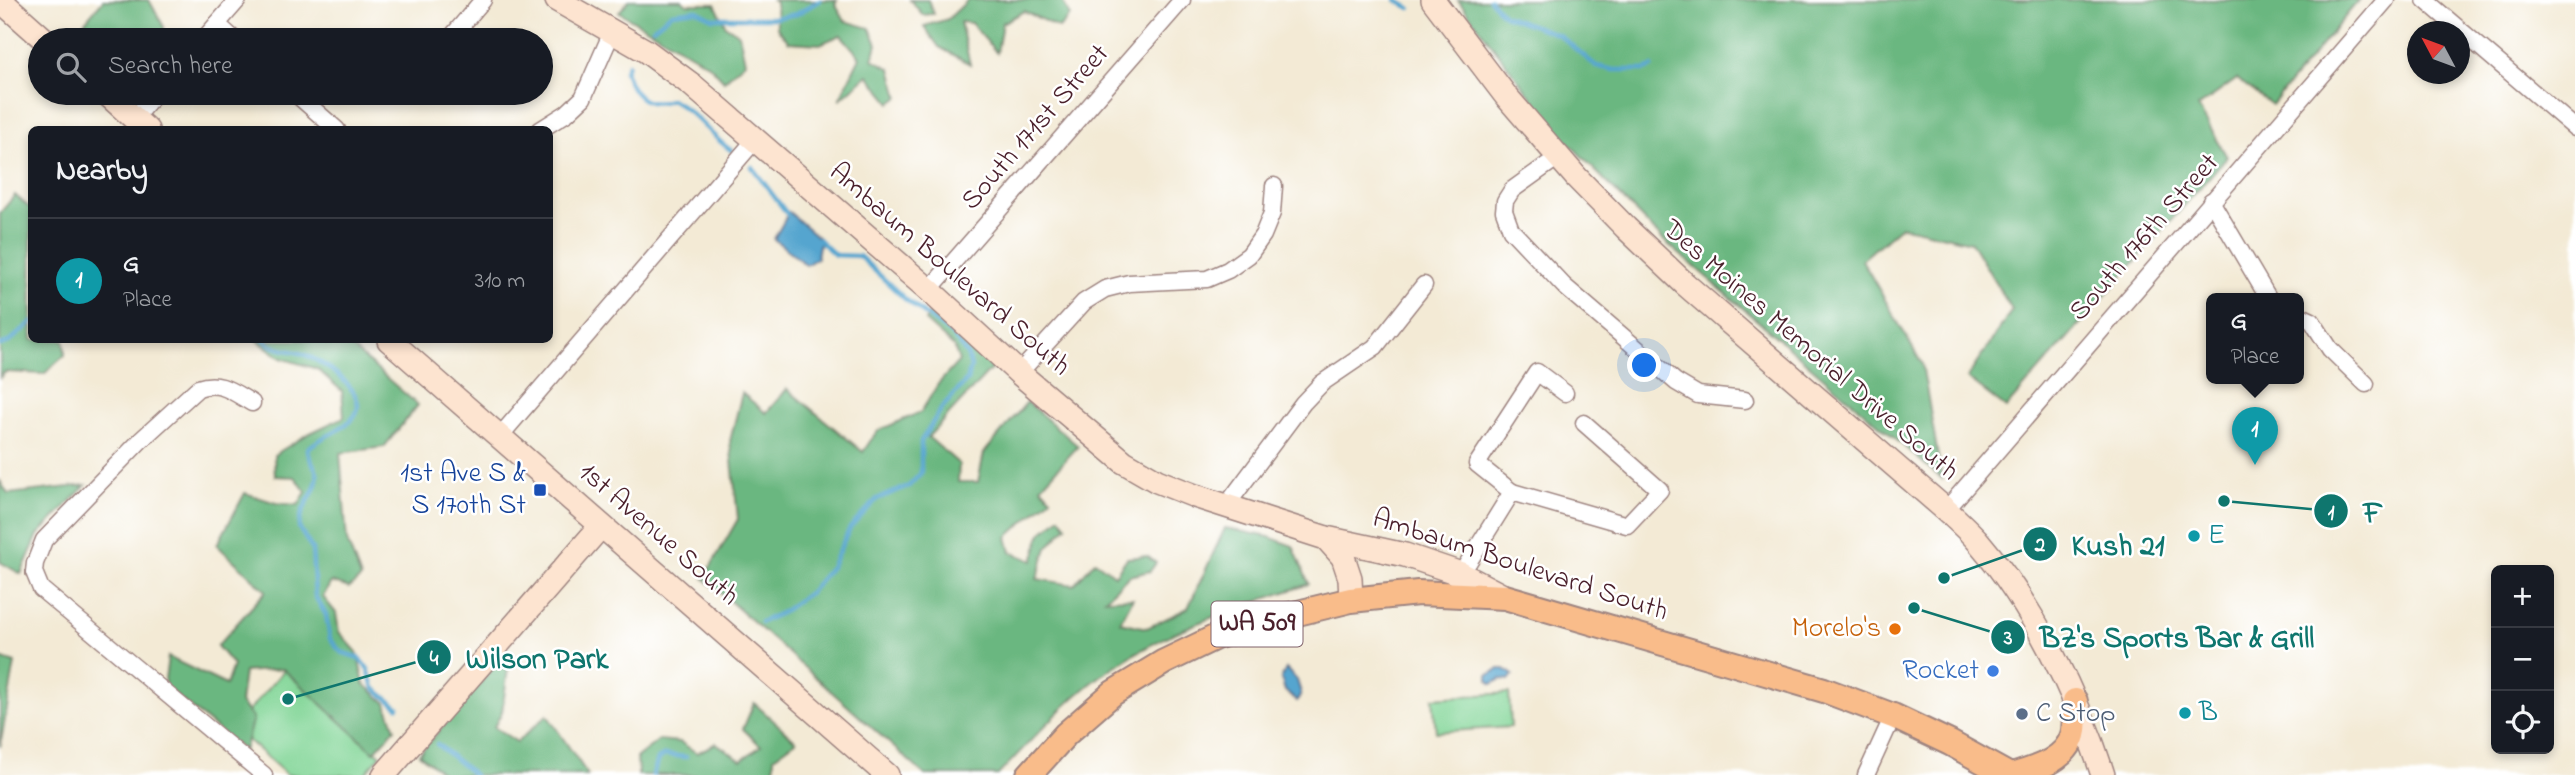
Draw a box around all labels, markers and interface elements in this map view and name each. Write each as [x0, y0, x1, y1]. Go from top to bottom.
north arrow [2407, 21, 2470, 84]
search box [28, 28, 553, 105]
street label: South 171st Street [952, 36, 1120, 220]
icon: search [52, 48, 90, 86]
text: Search here [108, 48, 233, 86]
street label: South 176th Street [2060, 145, 2230, 331]
text: Nearby [56, 150, 148, 194]
street label: Ambaum Boulevard South [819, 153, 1079, 387]
street label: Des Moines Memorial Drive South [1652, 210, 1967, 492]
text: G [123, 246, 139, 284]
text: 1 [75, 265, 83, 298]
text: 310 m [475, 265, 525, 298]
text: Place [123, 284, 172, 317]
popup [2206, 293, 2304, 384]
text: G [2231, 303, 2247, 341]
text: Place [2231, 341, 2279, 374]
your location [1627, 348, 1661, 382]
pin: 1 [2232, 407, 2278, 465]
street label: 1st Avenue South [569, 453, 747, 617]
place label: 1st Ave S & S 170th St [400, 454, 526, 527]
marker: 1st Ave S & S 170th St [532, 482, 548, 498]
callout: F [2314, 486, 2396, 537]
text: F [2361, 493, 2383, 537]
street label: Ambaum Boulevard South [1367, 499, 1673, 633]
text: 1 [2328, 499, 2335, 529]
place label: E [2208, 516, 2225, 557]
callout: Kush 21 [2023, 519, 2179, 570]
text: Kush 21 [2071, 526, 2165, 570]
marker: E [2186, 528, 2202, 544]
text: 2 [2034, 531, 2046, 561]
map controls [2491, 565, 2554, 754]
button: + [2491, 565, 2554, 628]
road number: WA 509 [1212, 602, 1302, 646]
place label: Morelo's [1792, 609, 1881, 650]
callout: BZ's Sports Bar & Grill [1991, 611, 2328, 662]
text: BZ's Sports Bar & Grill [2038, 618, 2314, 662]
marker: Morelo's [1887, 621, 1903, 637]
text: 3 [2003, 624, 2013, 654]
button: − [2491, 628, 2554, 691]
callout: Wilson Park [416, 632, 622, 683]
text: Wilson Park [466, 639, 609, 683]
text: 4 [430, 645, 439, 675]
place label: Rocket [1902, 651, 1979, 692]
marker: Rocket [1985, 663, 2001, 679]
button: locate [2491, 691, 2554, 754]
place label: B [2198, 693, 2218, 734]
place label: C Stop [2036, 694, 2116, 735]
marker: B [2177, 705, 2193, 721]
marker: C Stop [2014, 706, 2030, 722]

